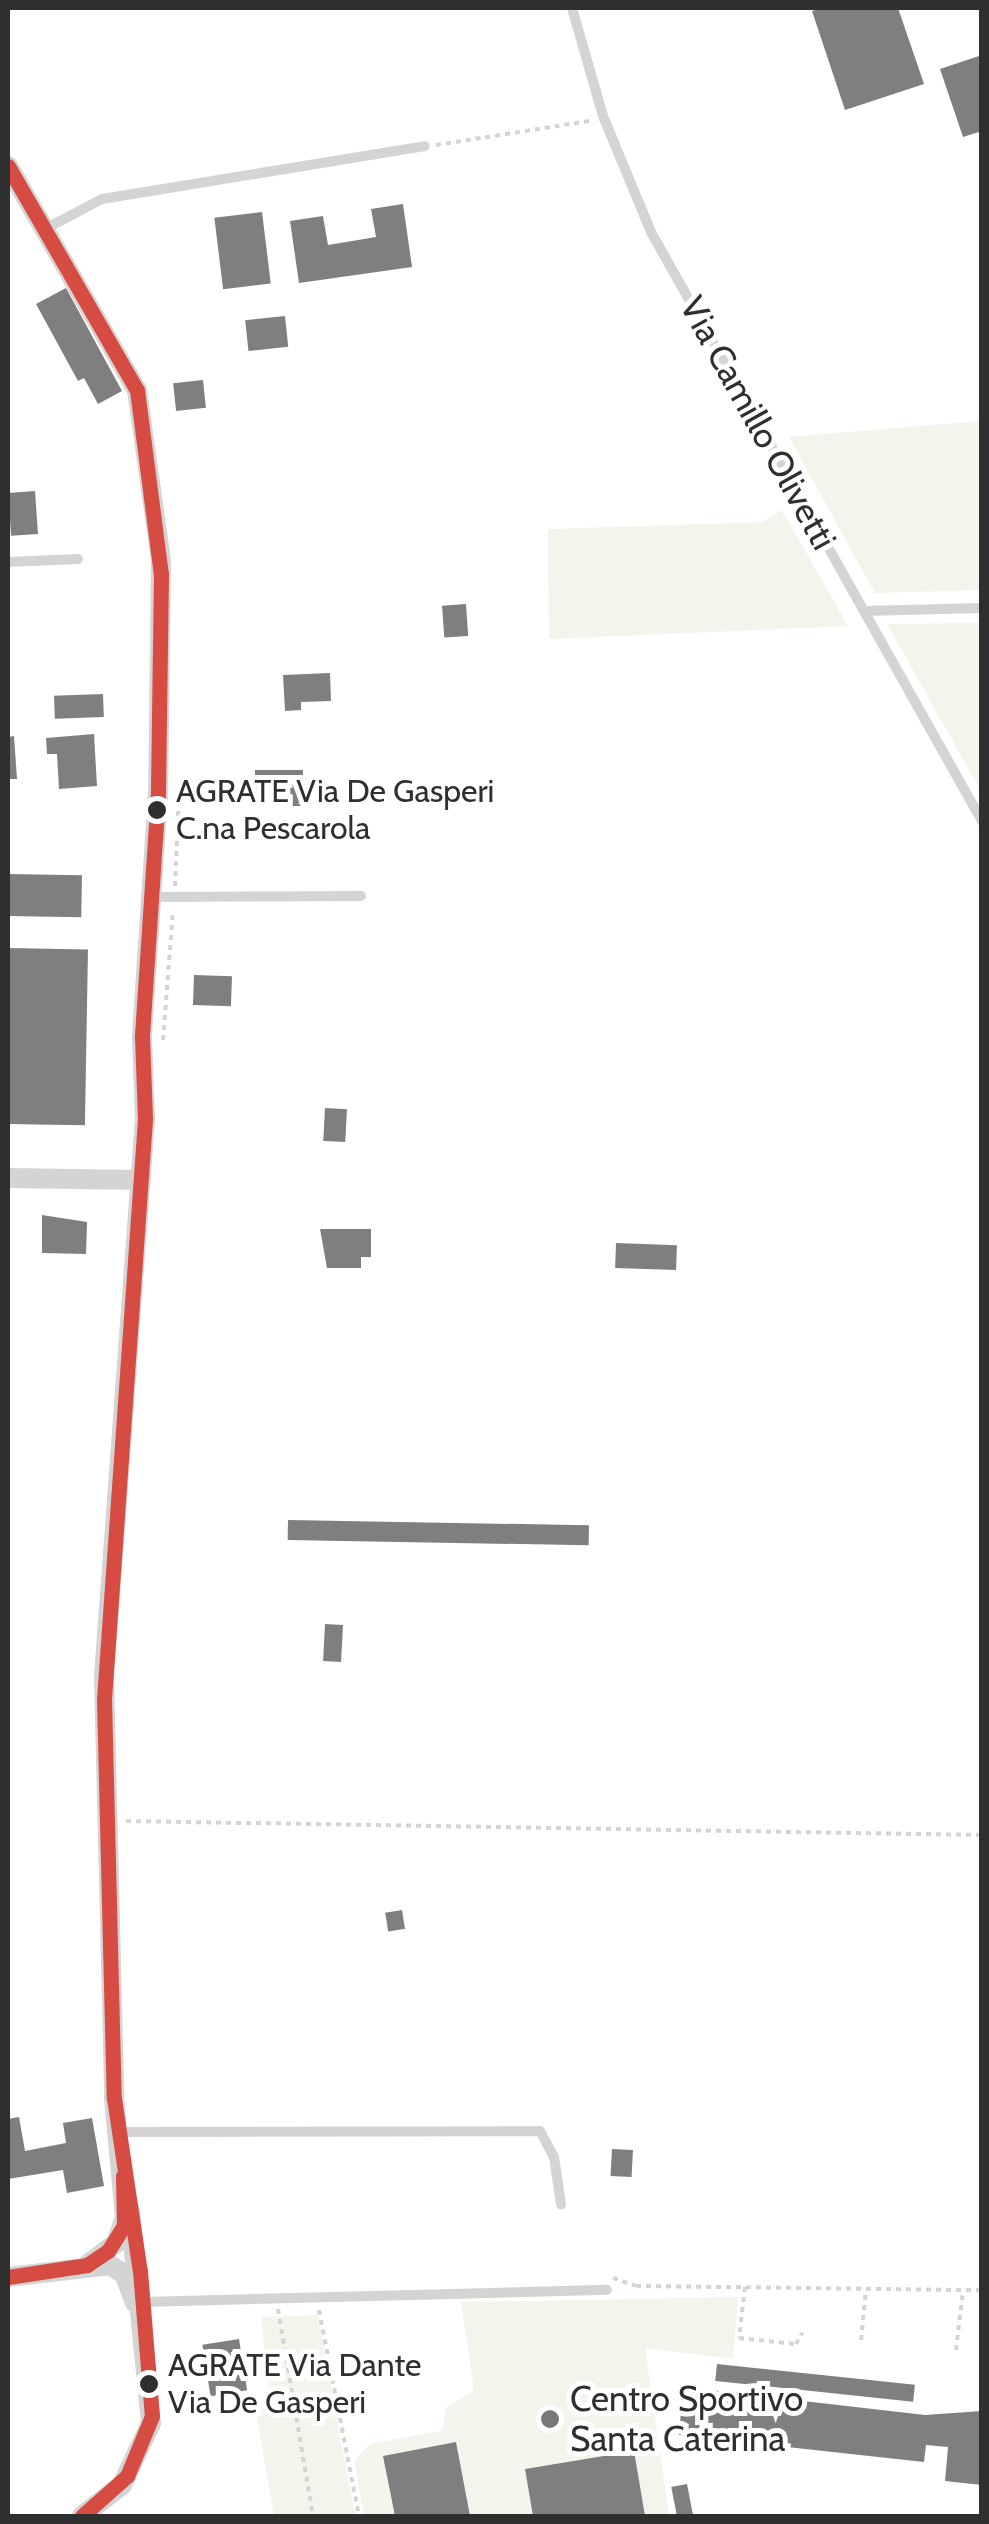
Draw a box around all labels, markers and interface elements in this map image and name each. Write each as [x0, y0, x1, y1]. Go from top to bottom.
street label: Via Camillo Olivetti [671, 289, 845, 557]
place label: AGRATE Via De Gasperi C.na Pescarola [176, 773, 494, 848]
marker: AGRATE Via De Gasperi C.na Pescarola [147, 800, 167, 820]
place label: AGRATE Via Dante Via De Gasperi [168, 2347, 421, 2422]
marker: AGRATE Via Dante Via De Gasperi [139, 2374, 159, 2394]
place label: Centro Sportivo Santa Caterina [570, 2378, 803, 2460]
marker: Centro Sportivo Santa Caterina [539, 2408, 561, 2430]

